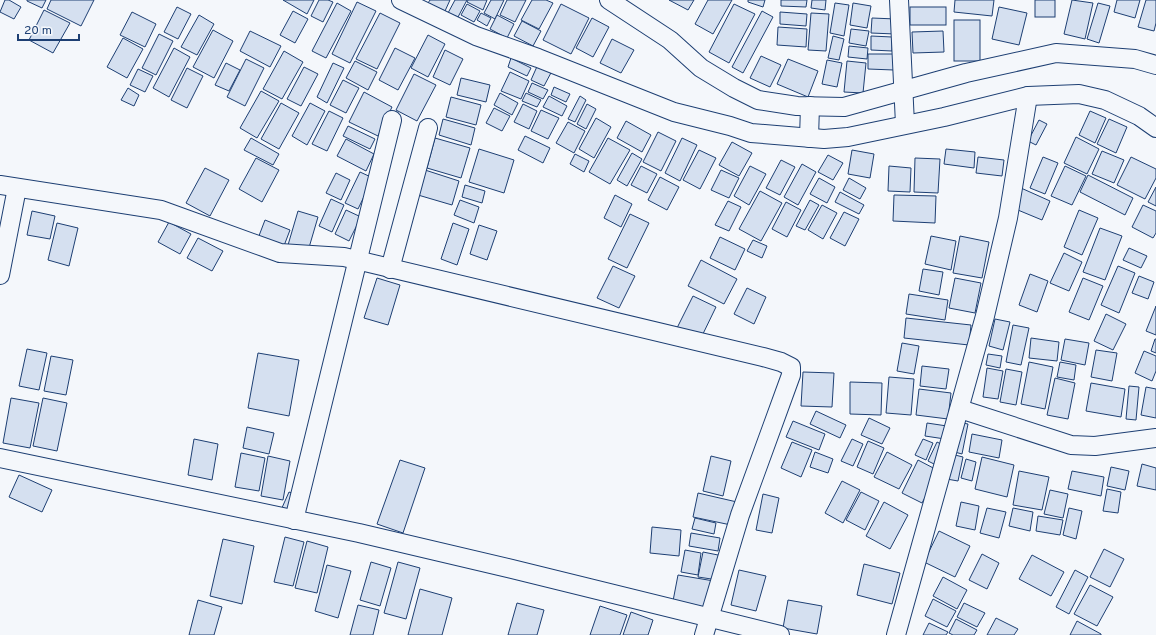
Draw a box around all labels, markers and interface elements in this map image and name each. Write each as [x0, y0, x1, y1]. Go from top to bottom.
scale bar [18, 16, 79, 42]
text: 20 m [24, 23, 52, 39]

